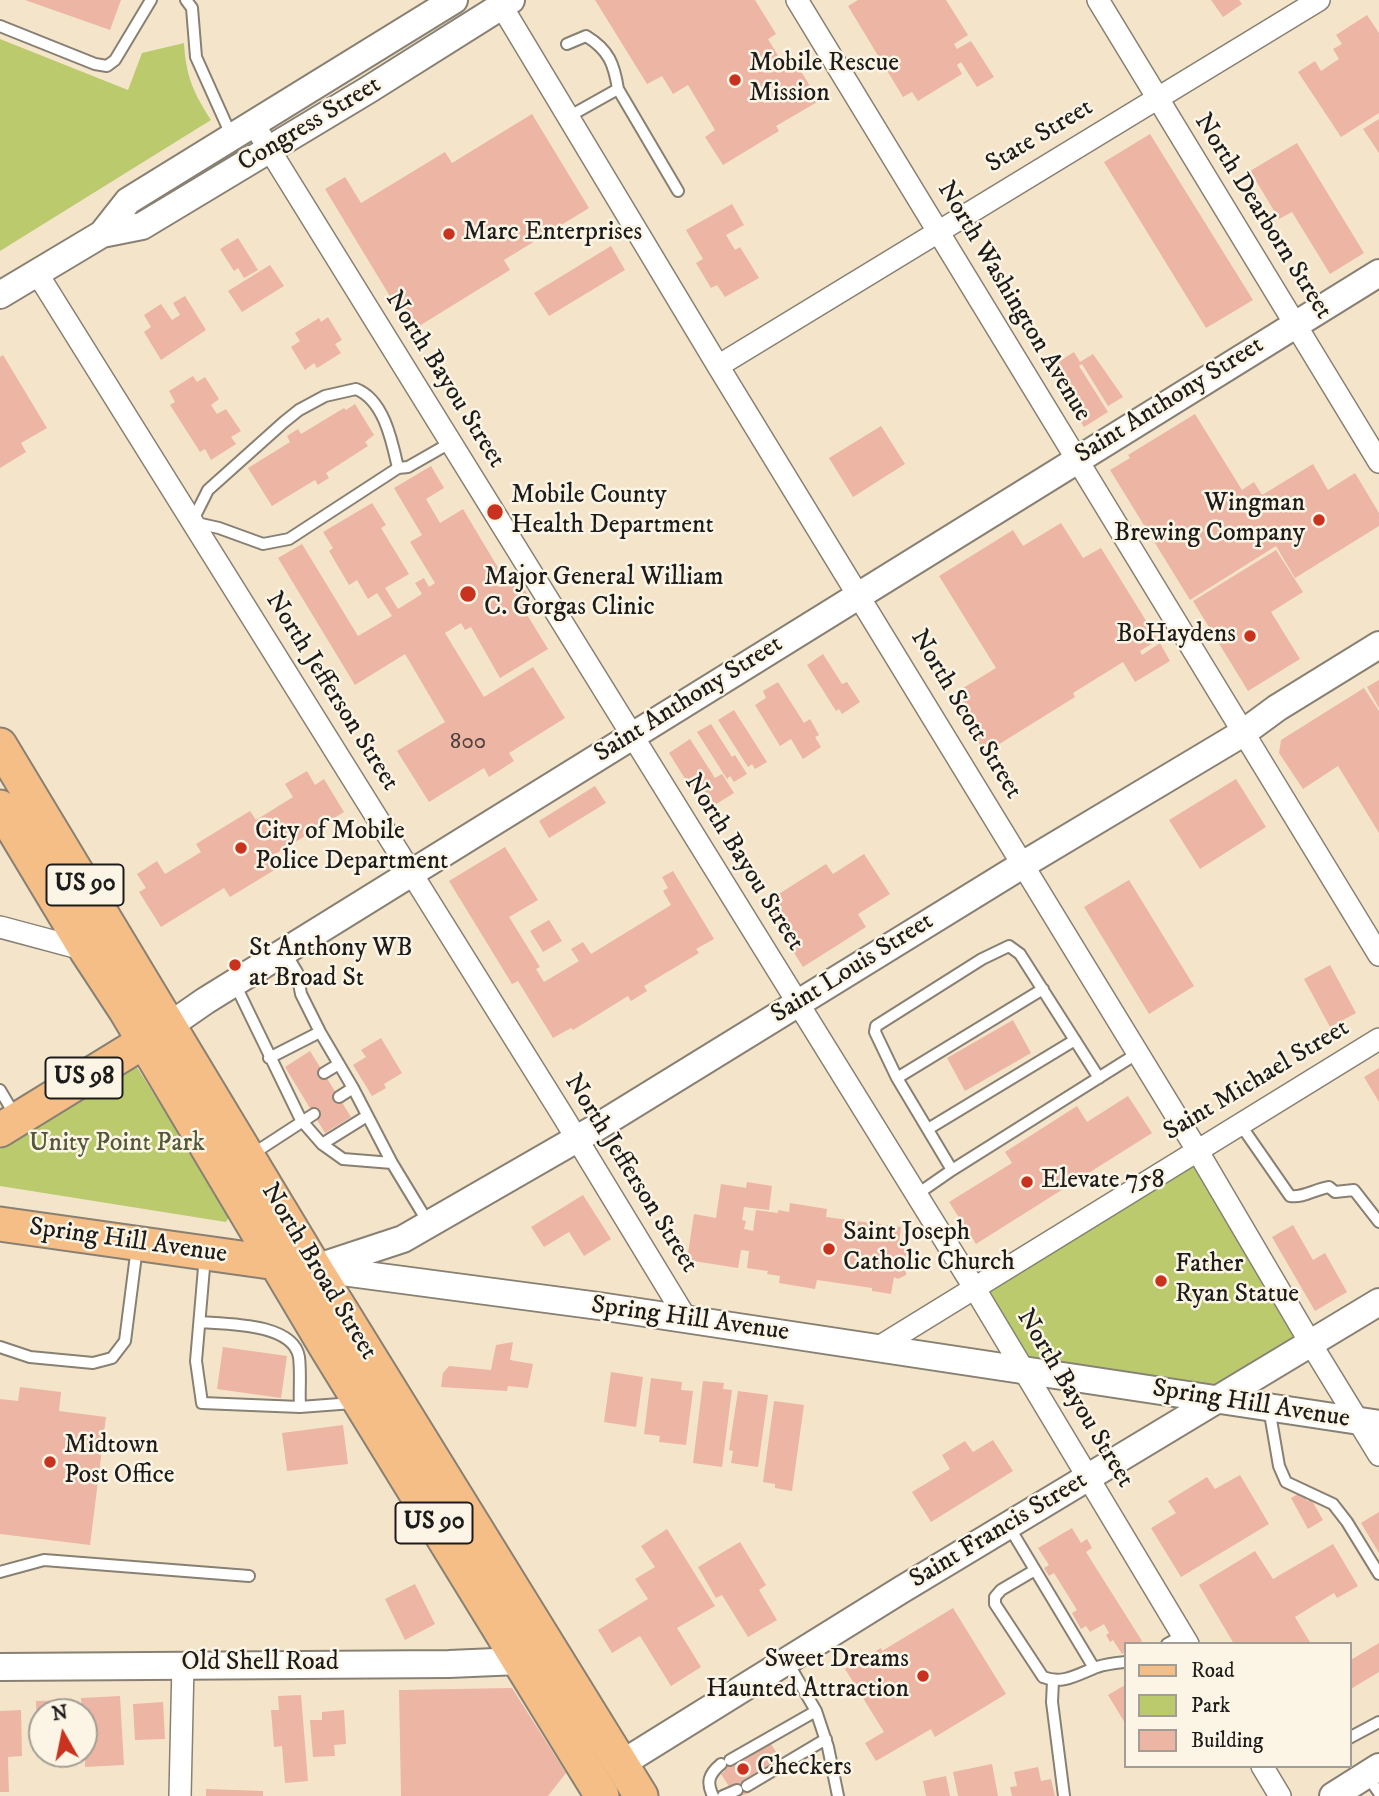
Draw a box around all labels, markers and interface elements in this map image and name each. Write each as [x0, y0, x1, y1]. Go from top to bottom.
place label: Mobile Rescue Mission [749, 49, 899, 110]
street label: Congress Street [233, 70, 387, 180]
marker: Mobile Rescue Mission [727, 72, 743, 88]
street label: State Street [981, 93, 1099, 181]
street label: North Dearborn Street [1186, 108, 1338, 326]
street label: North Washington Avenue [929, 176, 1097, 428]
place label: Marc Enterprises [463, 218, 642, 250]
marker: Marc Enterprises [441, 226, 457, 242]
street label: North Bayou Street [377, 286, 511, 474]
street label: Saint Anthony Street [1070, 331, 1270, 471]
place label: Mobile County Health Department [511, 481, 714, 542]
place label: Wingman Brewing Company [1114, 489, 1305, 550]
marker: Mobile County Health Department [485, 502, 505, 522]
marker: Wingman Brewing Company [1311, 512, 1327, 528]
place label: Major General William C. Gorgas Clinic [484, 563, 724, 624]
marker: Major General William C. Gorgas Clinic [458, 584, 478, 604]
street label: North Jefferson Street [257, 587, 405, 797]
place label: BoHaydens [1116, 620, 1236, 652]
street label: North Scott Street [902, 625, 1028, 805]
marker: BoHaydens [1242, 628, 1258, 644]
street label: Saint Anthony Street [589, 630, 789, 770]
house number: 800 [450, 729, 486, 757]
street label: North Bayou Street [676, 769, 810, 957]
place label: City of Mobile Police Department [255, 817, 448, 878]
marker: City of Mobile Police Department [233, 840, 249, 856]
road number: US 90 [46, 864, 124, 906]
street label: Saint Louis Street [766, 907, 940, 1031]
place label: St Anthony WB at Broad St [249, 934, 413, 996]
marker: St Anthony WB at Broad St [227, 957, 243, 973]
street label: Saint Michael Street [1159, 1013, 1355, 1149]
road number: US 98 [46, 1058, 122, 1098]
street label: North Jefferson Street [556, 1069, 704, 1279]
park label: Unity Point Park [29, 1129, 205, 1161]
place label: Elevate 758 [1041, 1166, 1165, 1198]
marker: Elevate 758 [1019, 1174, 1035, 1190]
street label: North Broad Street [253, 1178, 383, 1366]
street label: Spring Hill Avenue [27, 1213, 229, 1271]
place label: Saint Joseph Catholic Church [843, 1218, 1015, 1280]
marker: Saint Joseph Catholic Church [821, 1241, 837, 1257]
place label: Father Ryan Statue [1175, 1250, 1299, 1312]
marker: Father Ryan Statue [1153, 1273, 1169, 1289]
street label: Spring Hill Avenue [589, 1291, 791, 1349]
street label: North Bayou Street [1008, 1304, 1140, 1494]
street label: Spring Hill Avenue [1150, 1374, 1352, 1436]
place label: Midtown Post Office [64, 1431, 174, 1492]
marker: Midtown Post Office [42, 1454, 58, 1470]
street label: Saint Francis Street [905, 1466, 1093, 1596]
road number: US 90 [396, 1503, 472, 1544]
legend [1124, 1642, 1351, 1768]
place label: Sweet Dreams Haunted Attraction [706, 1645, 909, 1706]
street label: Old Shell Road [181, 1648, 339, 1680]
text: Road [1191, 1658, 1235, 1684]
marker: Sweet Dreams Haunted Attraction [915, 1668, 931, 1684]
text: Park [1191, 1693, 1230, 1719]
north arrow [28, 1698, 98, 1768]
text: N [50, 1701, 69, 1726]
text: Building [1191, 1728, 1263, 1754]
place label: Checkers [757, 1753, 852, 1785]
marker: Checkers [735, 1761, 751, 1777]

